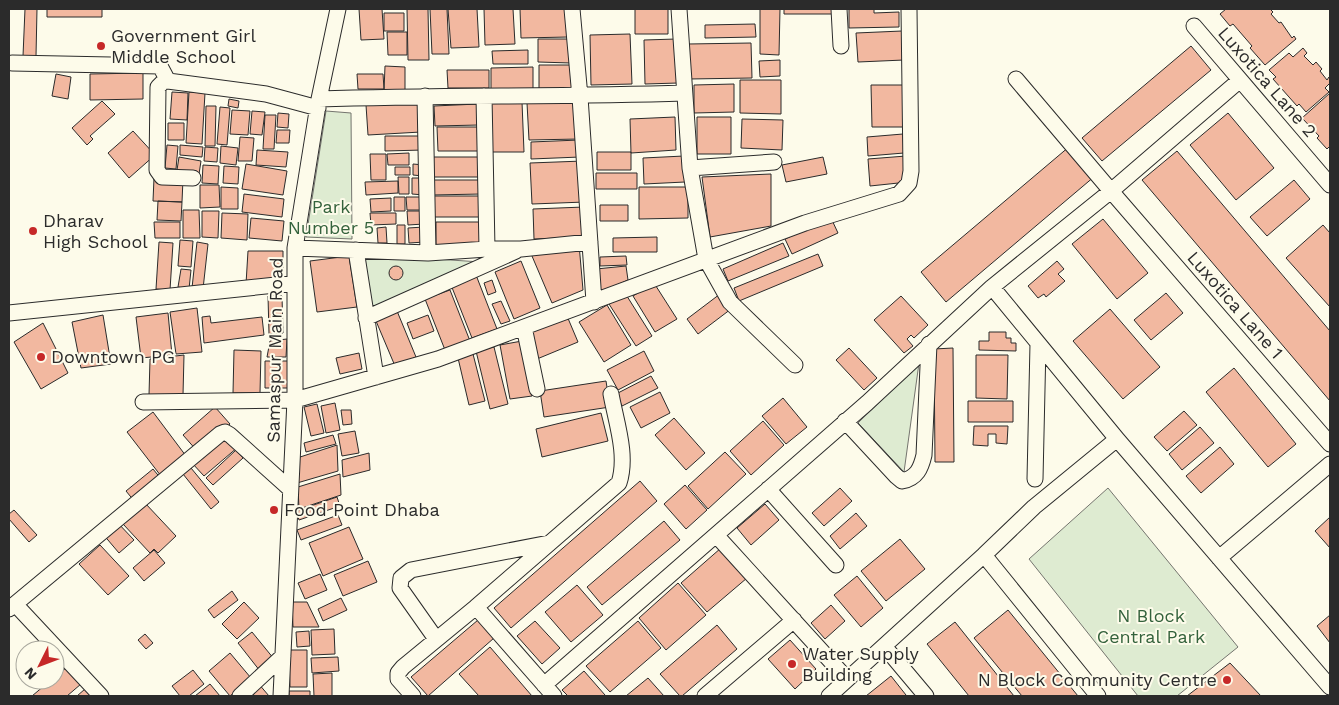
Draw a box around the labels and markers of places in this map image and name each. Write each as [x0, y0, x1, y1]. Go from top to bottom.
place label: Government Girl Middle School [111, 25, 256, 67]
marker: Government Girl Middle School [95, 40, 107, 52]
place label: Dharav High School [43, 210, 148, 252]
marker: Dharav High School [27, 225, 39, 237]
place label: Downtown PG [51, 346, 175, 367]
marker: Downtown PG [35, 351, 47, 363]
place label: Food Point Dhaba [284, 499, 440, 520]
marker: Food Point Dhaba [268, 504, 280, 516]
place label: Water Supply Building [802, 643, 920, 685]
marker: Water Supply Building [786, 658, 798, 670]
place label: N Block Community Centre [978, 669, 1217, 690]
marker: N Block Community Centre [1221, 674, 1233, 686]

